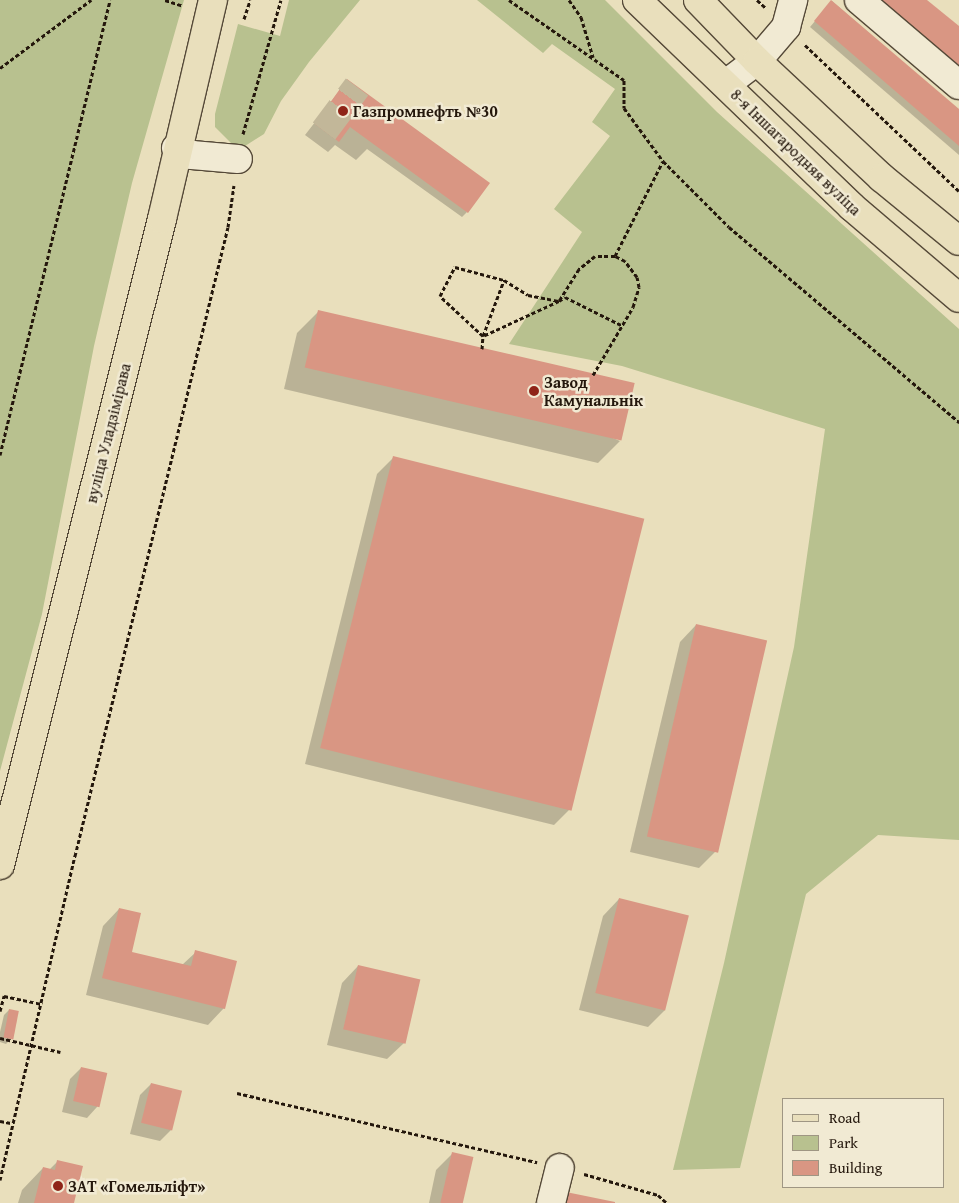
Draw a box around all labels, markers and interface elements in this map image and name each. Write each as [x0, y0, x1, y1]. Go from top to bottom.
street label: 8-я Іншагародняя вуліца [727, 85, 865, 219]
place label: Газпромнефть №30 [353, 101, 498, 121]
marker: Газпромнефть №30 [337, 105, 349, 117]
street label: вуліца Уладзімірава [81, 361, 135, 505]
place label: Завод Камунальнік [544, 372, 643, 410]
marker: Завод Камунальнік [528, 385, 540, 397]
legend [782, 1098, 944, 1188]
text: Road [829, 1107, 860, 1128]
text: Park [829, 1132, 858, 1153]
text: Building [829, 1157, 882, 1178]
place label: ЗАТ «Гомельліфт» [68, 1176, 205, 1196]
marker: ЗАТ «Гомельліфт» [52, 1180, 64, 1192]

